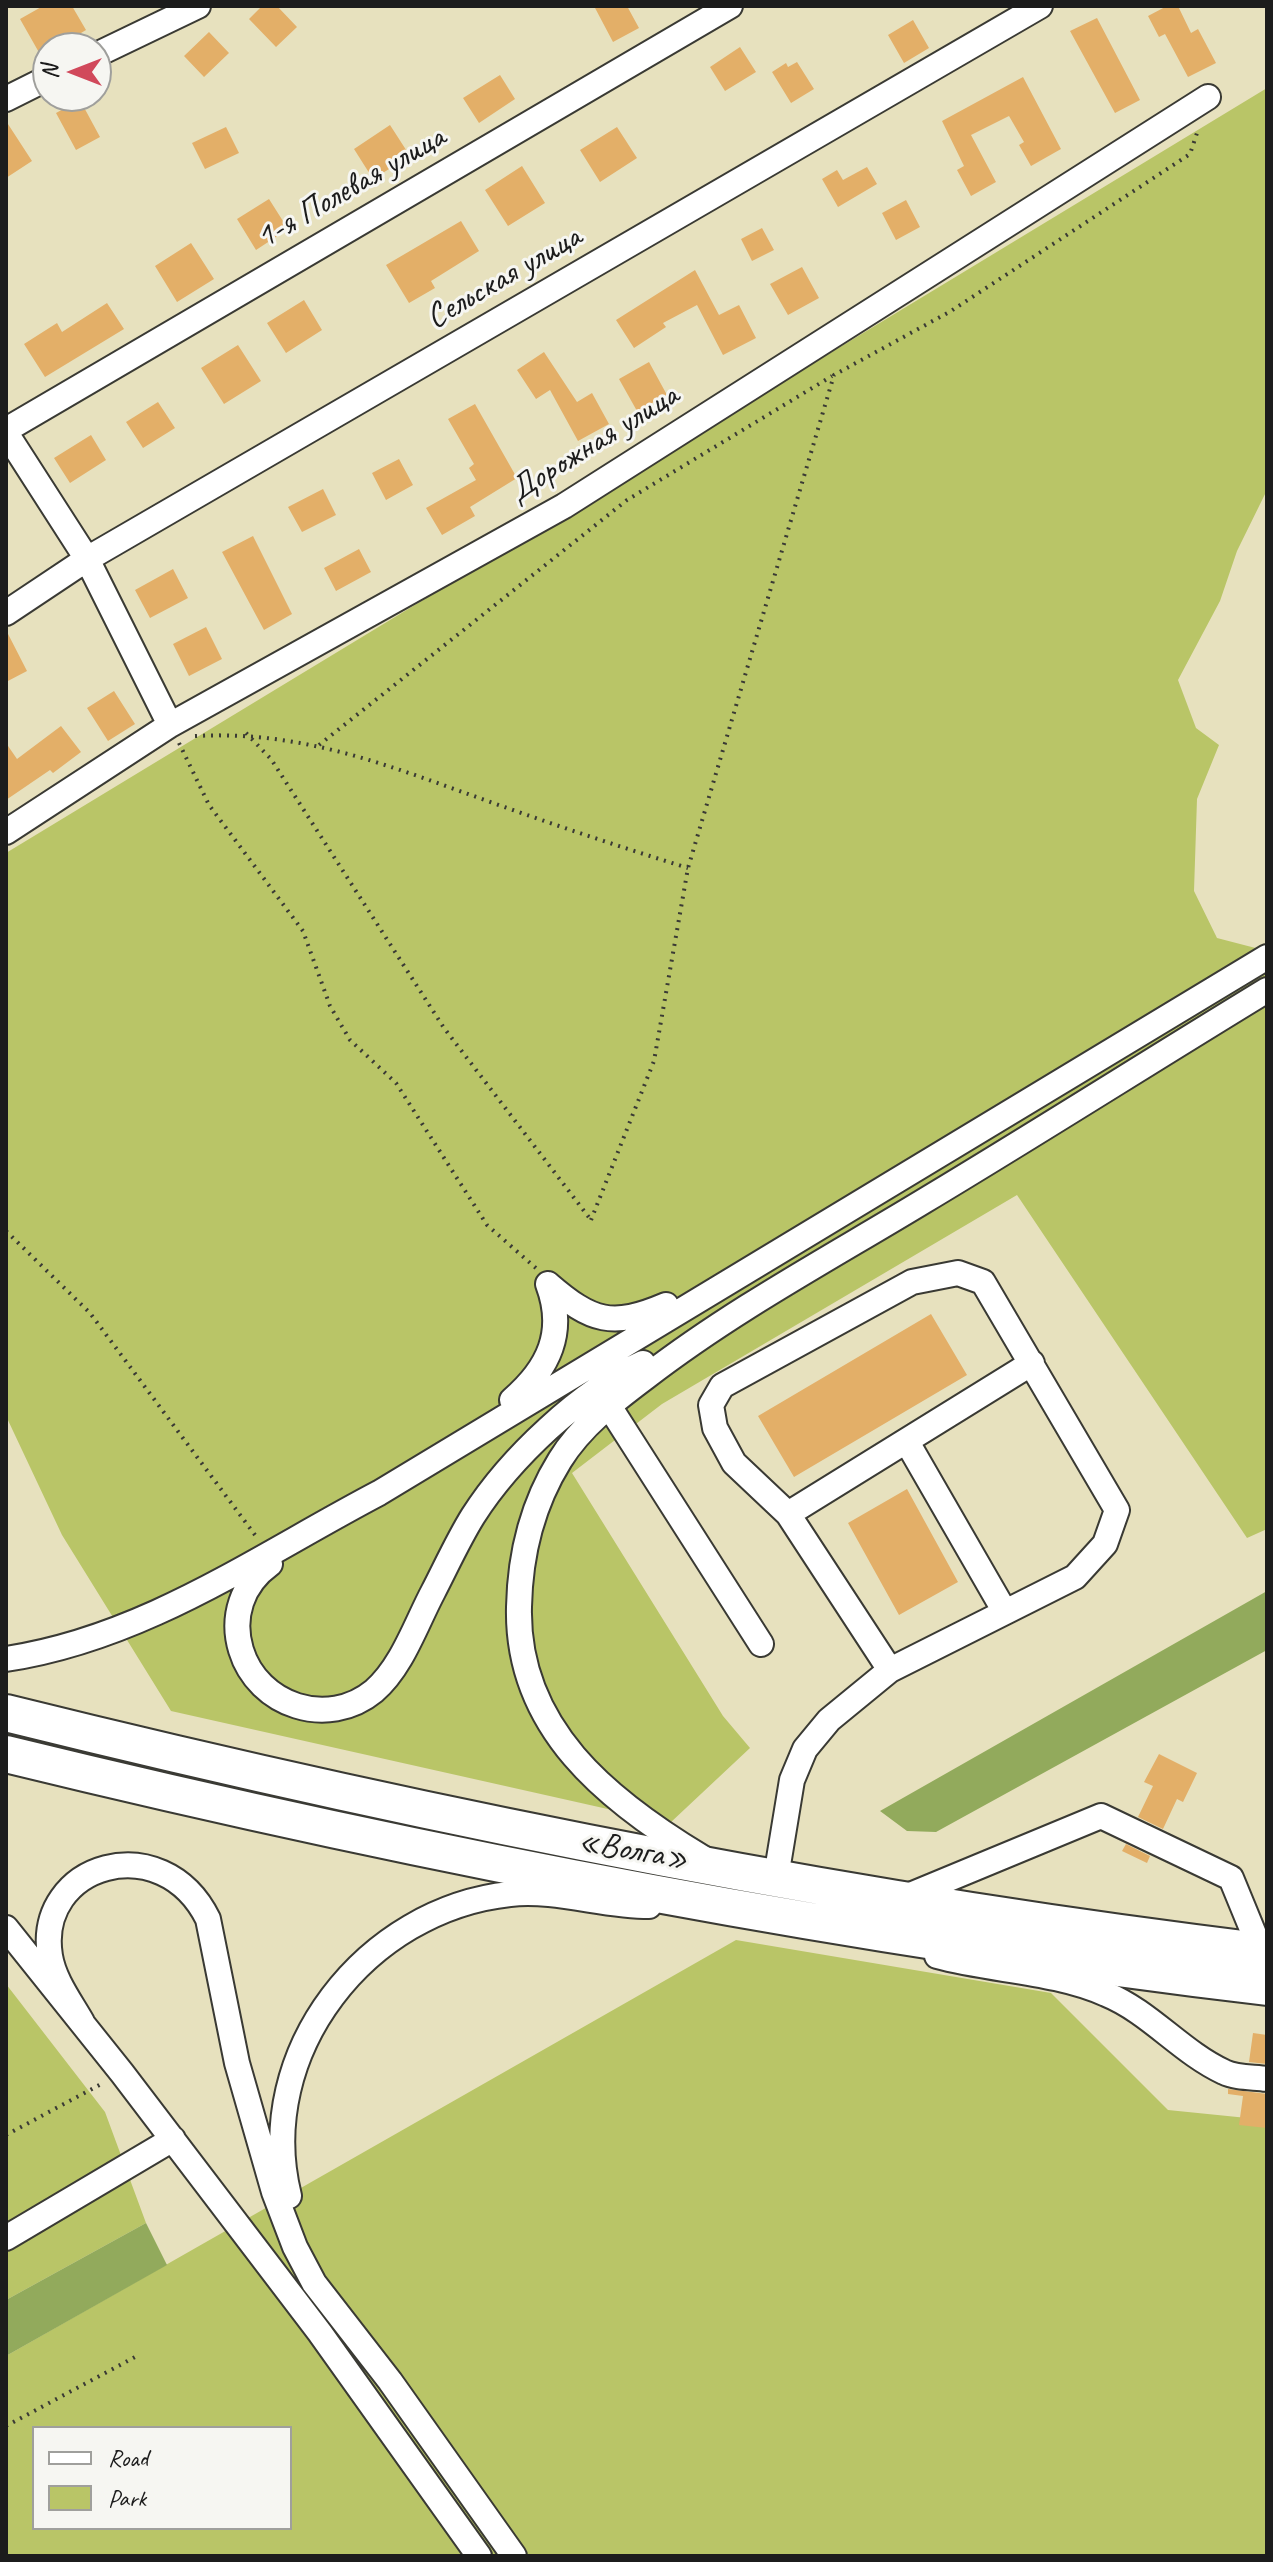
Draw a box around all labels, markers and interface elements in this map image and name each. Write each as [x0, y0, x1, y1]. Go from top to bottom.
north arrow [32, 32, 112, 112]
text: N [36, 65, 64, 79]
street label: 1-я Полевая улица [249, 117, 453, 259]
street label: Сельская улица [419, 217, 589, 339]
street label: Дорожная улица [501, 376, 687, 512]
street label: «Волга» [575, 1821, 691, 1881]
legend [32, 2426, 292, 2530]
text: Road [108, 2443, 148, 2473]
text: Park [108, 2483, 146, 2513]

